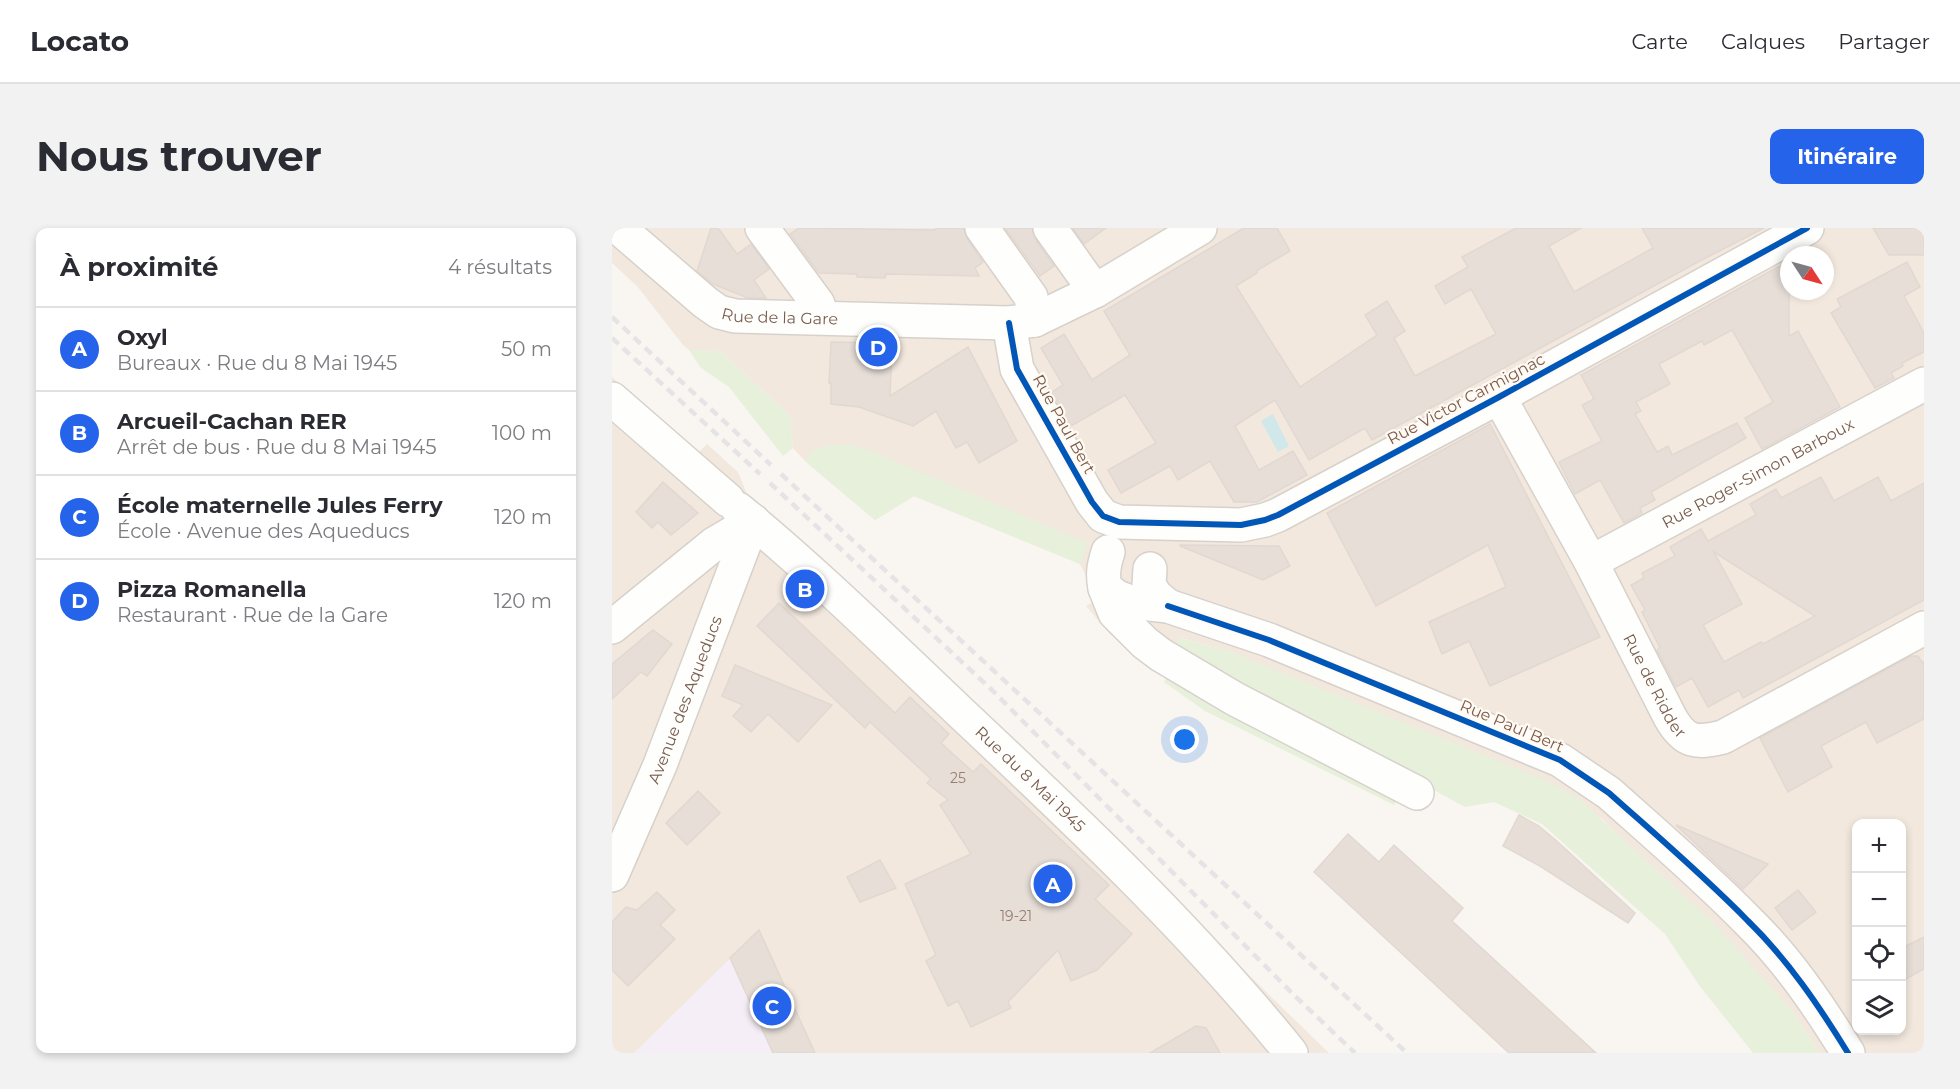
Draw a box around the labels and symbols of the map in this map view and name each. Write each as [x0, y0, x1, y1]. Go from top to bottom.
north arrow [1780, 246, 1834, 300]
street label: Rue de la Gare [720, 304, 838, 328]
pin: D [858, 324, 898, 370]
street label: Rue Victor Carmignac [1384, 349, 1548, 449]
street label: Rue Paul Bert [1029, 371, 1099, 478]
street label: Rue Roger-Simon Barboux [1658, 414, 1857, 532]
pin: B [786, 566, 824, 612]
street label: Avenue des Aqueducs [644, 613, 726, 786]
street label: Rue de Ridder [1620, 631, 1690, 742]
street label: Rue Paul Bert [1457, 696, 1567, 757]
street label: Rue du 8 Mai 1945 [972, 722, 1090, 836]
your location [1170, 725, 1199, 754]
house number: 25 [950, 769, 966, 787]
pin: A [1034, 862, 1072, 906]
house number: 19-21 [1000, 907, 1032, 925]
pin: C [752, 984, 792, 1028]

